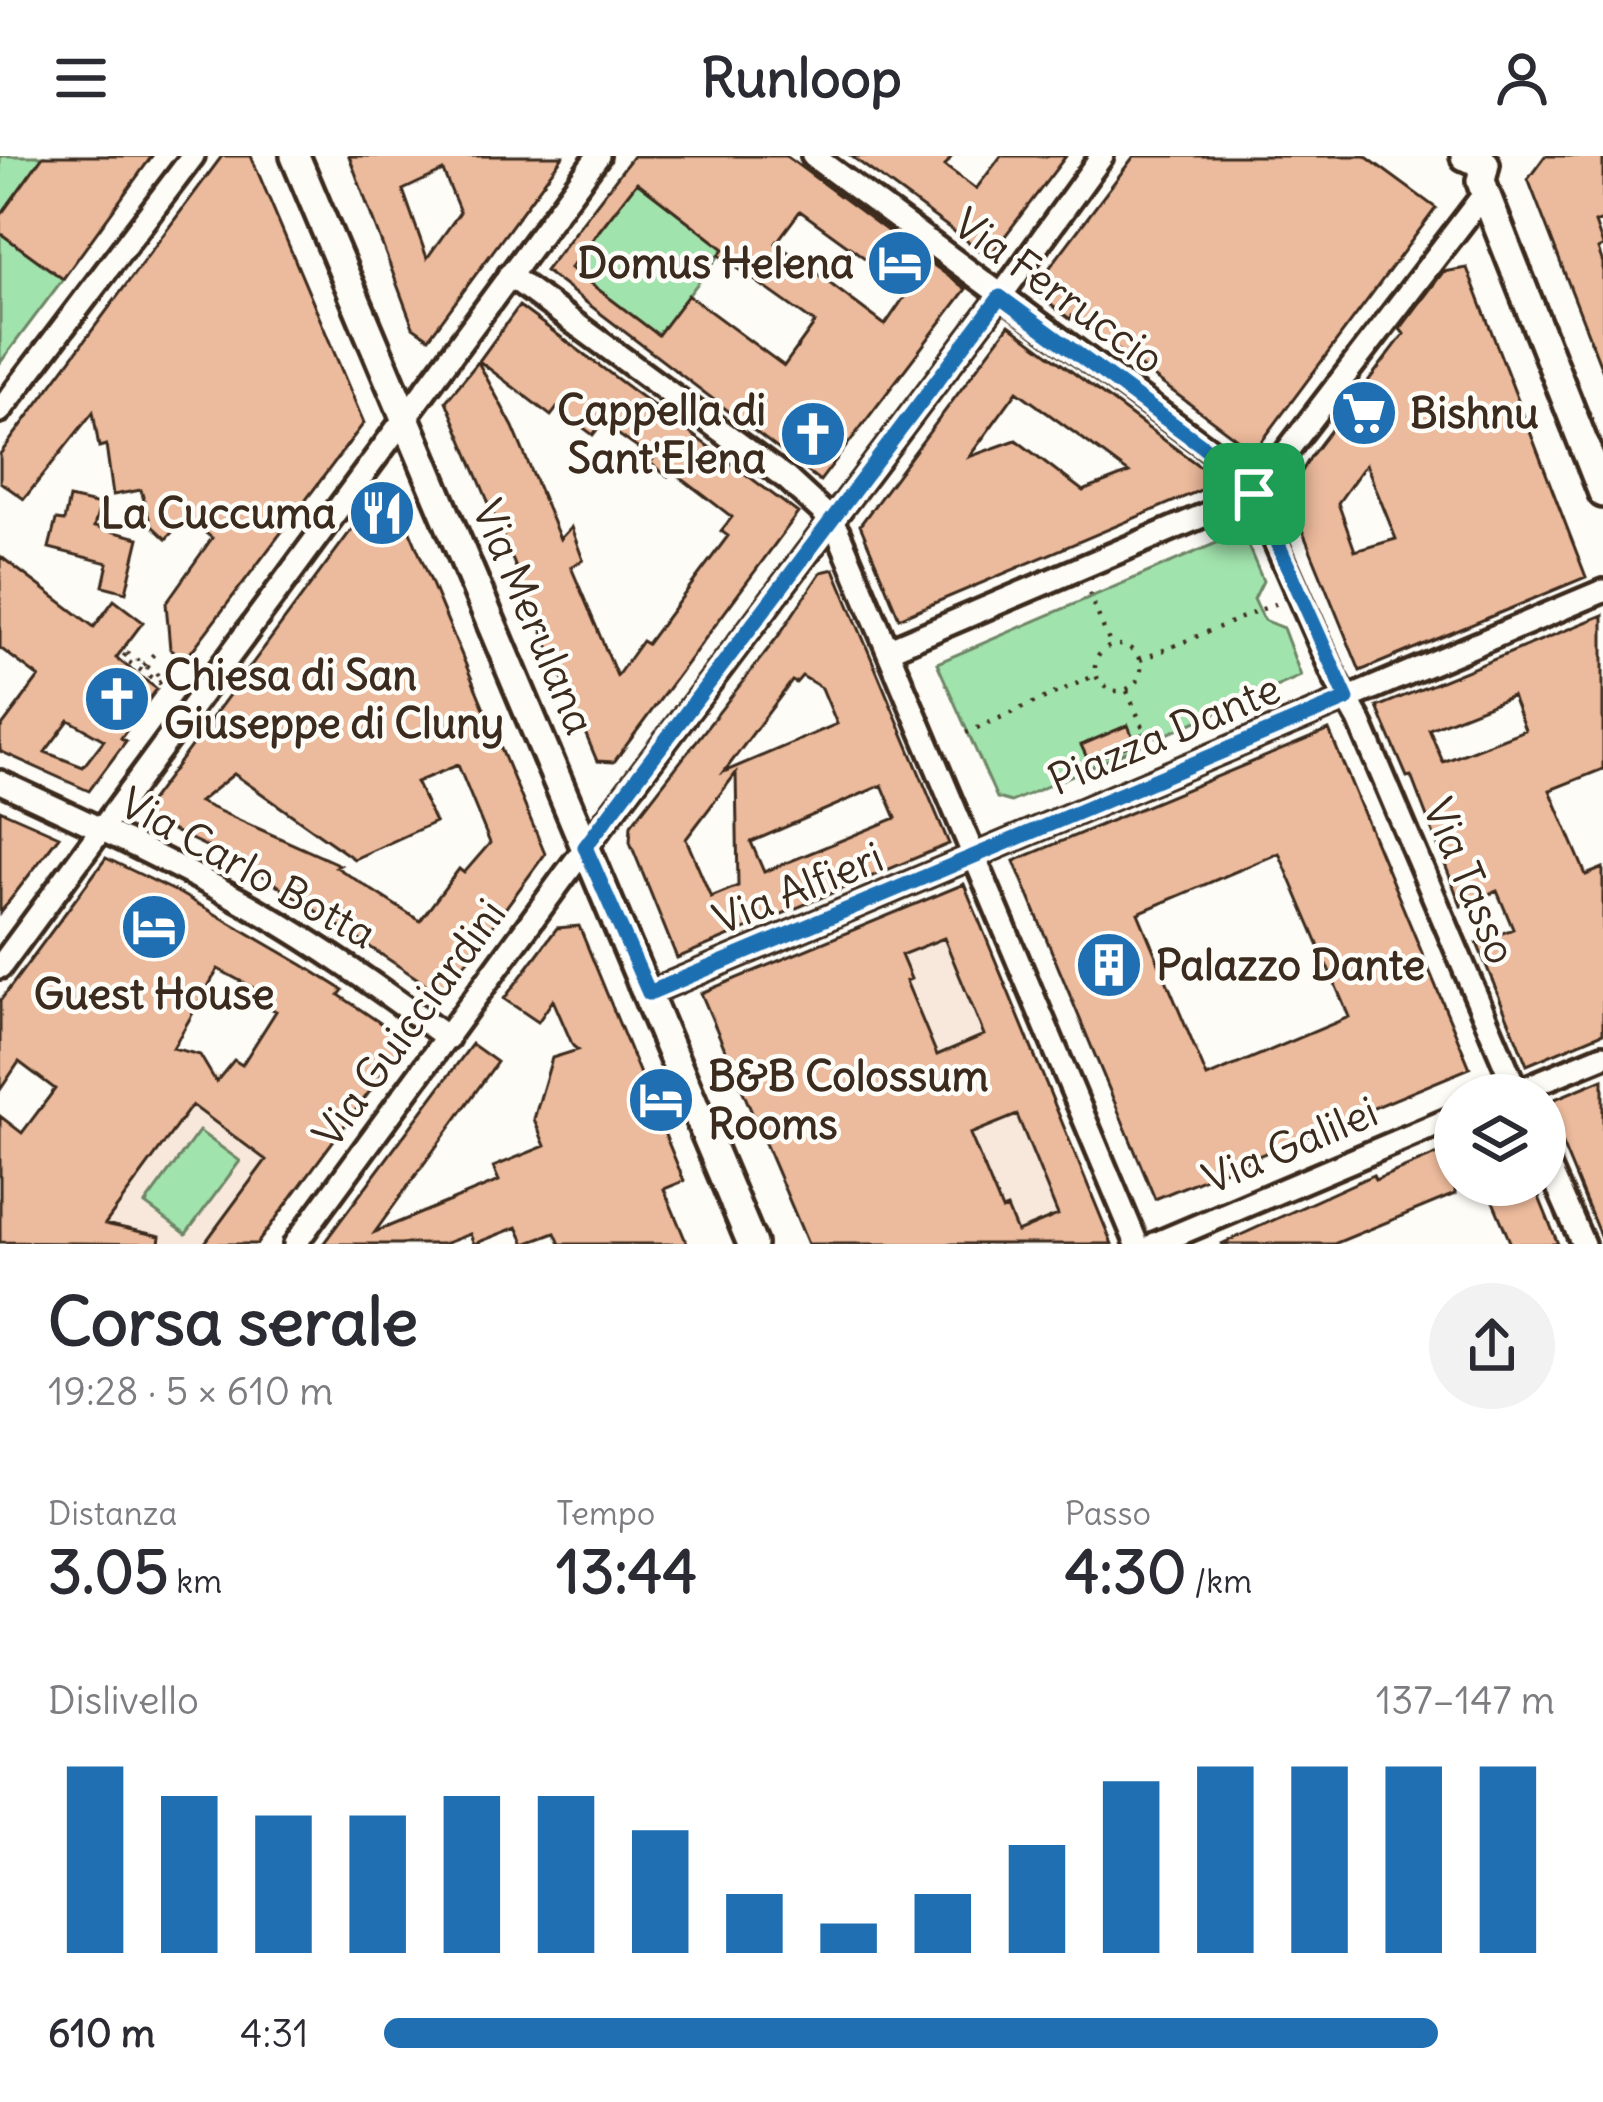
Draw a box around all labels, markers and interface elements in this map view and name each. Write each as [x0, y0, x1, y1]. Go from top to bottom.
text: Runloop [701, 44, 902, 112]
icon: menu [48, 45, 114, 111]
icon: person [1489, 45, 1555, 111]
street label: Via Ferruccio [944, 197, 1174, 385]
hotel icon: Domus Helena [865, 228, 935, 298]
place label: Domus Helena [578, 237, 854, 289]
supermarket icon: Bishnu [1329, 378, 1399, 448]
place label: Cappella di Sant'Elena [557, 384, 766, 484]
place label: Bishnu [1410, 387, 1539, 439]
church icon: Cappella di Sant'Elena [778, 399, 848, 469]
pin [1203, 443, 1305, 545]
icon: arrive [1221, 461, 1287, 527]
restaurant icon: La Cuccuma [347, 478, 417, 548]
place label: La Cuccuma [100, 487, 336, 539]
street label: Via Merulana [461, 492, 607, 742]
place label: Chiesa di San Giuseppe di Cluny [164, 649, 504, 749]
street label: Piazza Dante [1040, 662, 1288, 806]
church icon: Chiesa di San Giuseppe di Cluny [82, 664, 152, 734]
street label: Via Carlo Botta [111, 776, 385, 960]
street label: Via Tasso [1412, 790, 1528, 972]
street label: Via Alfieri [706, 830, 890, 946]
street label: Via Guicciardini [302, 889, 516, 1157]
hotel icon: Guest House [119, 892, 189, 962]
building icon: Palazzo Dante [1074, 930, 1144, 1000]
place label: Palazzo Dante [1156, 939, 1425, 991]
place label: Guest House [34, 968, 274, 1020]
place label: B&B Colossum Rooms [708, 1050, 989, 1150]
hotel icon: B&B Colossum Rooms [626, 1065, 696, 1135]
map controls [1434, 1074, 1566, 1206]
button: layers [1434, 1074, 1566, 1206]
street label: Via Galilei [1195, 1085, 1385, 1205]
text: Corsa serale [48, 1280, 418, 1363]
button: share [1429, 1283, 1555, 1409]
text: 19:28 · 5 × 610 m [48, 1367, 334, 1416]
text: Distanza [48, 1492, 177, 1534]
text: Tempo [556, 1492, 655, 1534]
text: Passo [1065, 1492, 1151, 1534]
text: 3.05 [48, 1534, 168, 1609]
text: 13:44 [556, 1534, 697, 1609]
text: 4:30 [1065, 1534, 1186, 1609]
text: km [168, 1560, 222, 1602]
text: /km [1186, 1560, 1252, 1602]
text: Dislivello [48, 1676, 199, 1725]
text: 137–147 m [1376, 1676, 1555, 1725]
text: 610 m [48, 2009, 155, 2058]
text: 4:31 [240, 2009, 309, 2058]

